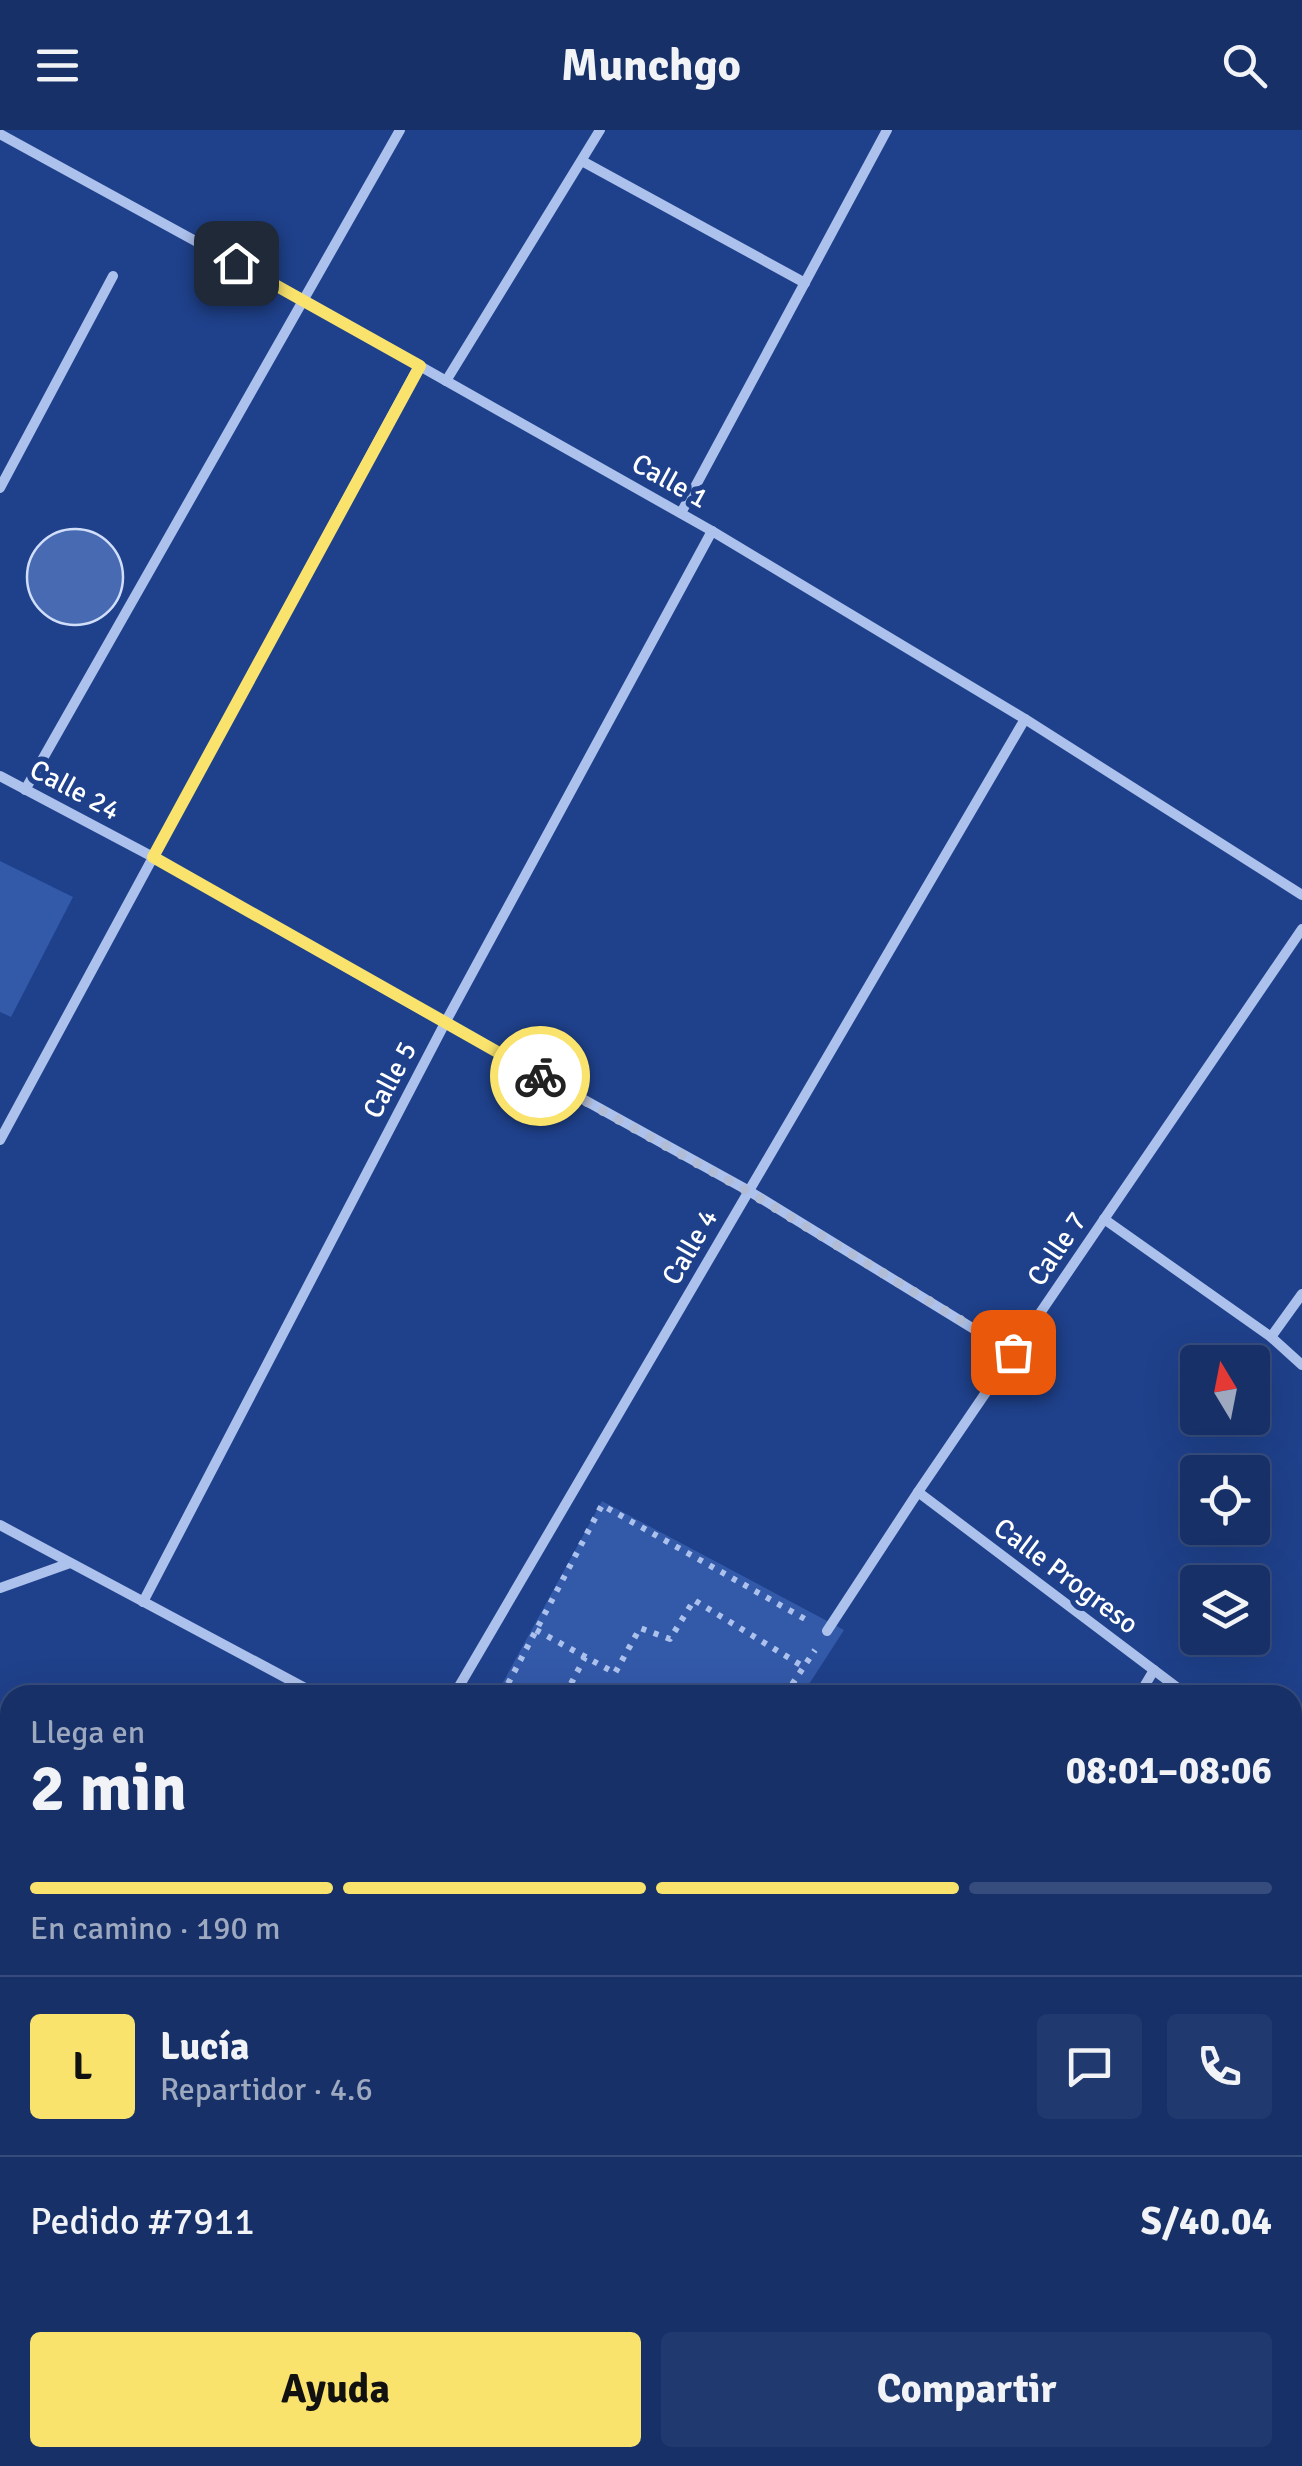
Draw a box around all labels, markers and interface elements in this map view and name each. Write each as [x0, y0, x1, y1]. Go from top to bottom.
icon: menu [30, 38, 85, 93]
text: Munchgo [561, 38, 741, 93]
icon: search [1217, 38, 1272, 93]
pin [194, 221, 279, 306]
icon: home [209, 236, 264, 291]
street label: Calle 1 [626, 446, 714, 516]
street label: Calle 24 [24, 752, 126, 828]
courier [490, 1026, 590, 1126]
street label: Calle 5 [356, 1036, 424, 1124]
icon: bike [513, 1049, 568, 1104]
street label: Calle 4 [655, 1203, 725, 1291]
street label: Calle 7 [1020, 1205, 1094, 1293]
pin [971, 1310, 1056, 1395]
icon: bag [986, 1325, 1041, 1380]
north arrow [1180, 1345, 1270, 1435]
map controls [1180, 1345, 1270, 1655]
button: locate [1180, 1455, 1270, 1545]
street label: Calle Progreso [987, 1511, 1145, 1641]
button: layers [1180, 1565, 1270, 1655]
text: Llega en [30, 1713, 145, 1752]
text: 08:01–08:06 [1066, 1747, 1272, 1794]
text: 2 min [30, 1749, 187, 1829]
text: En camino · 190 m [30, 1909, 280, 1948]
button: chat [1037, 2014, 1142, 2119]
button: phone [1167, 2014, 1272, 2119]
text: Lucía [160, 2023, 249, 2070]
text: L [73, 2043, 92, 2090]
text: Repartidor · 4.6 [160, 2070, 373, 2109]
text: Pedido #7911 [30, 2198, 255, 2245]
text: S/40.04 [1141, 2198, 1272, 2245]
button: Ayuda [30, 2332, 641, 2447]
button: Compartir [661, 2332, 1272, 2447]

